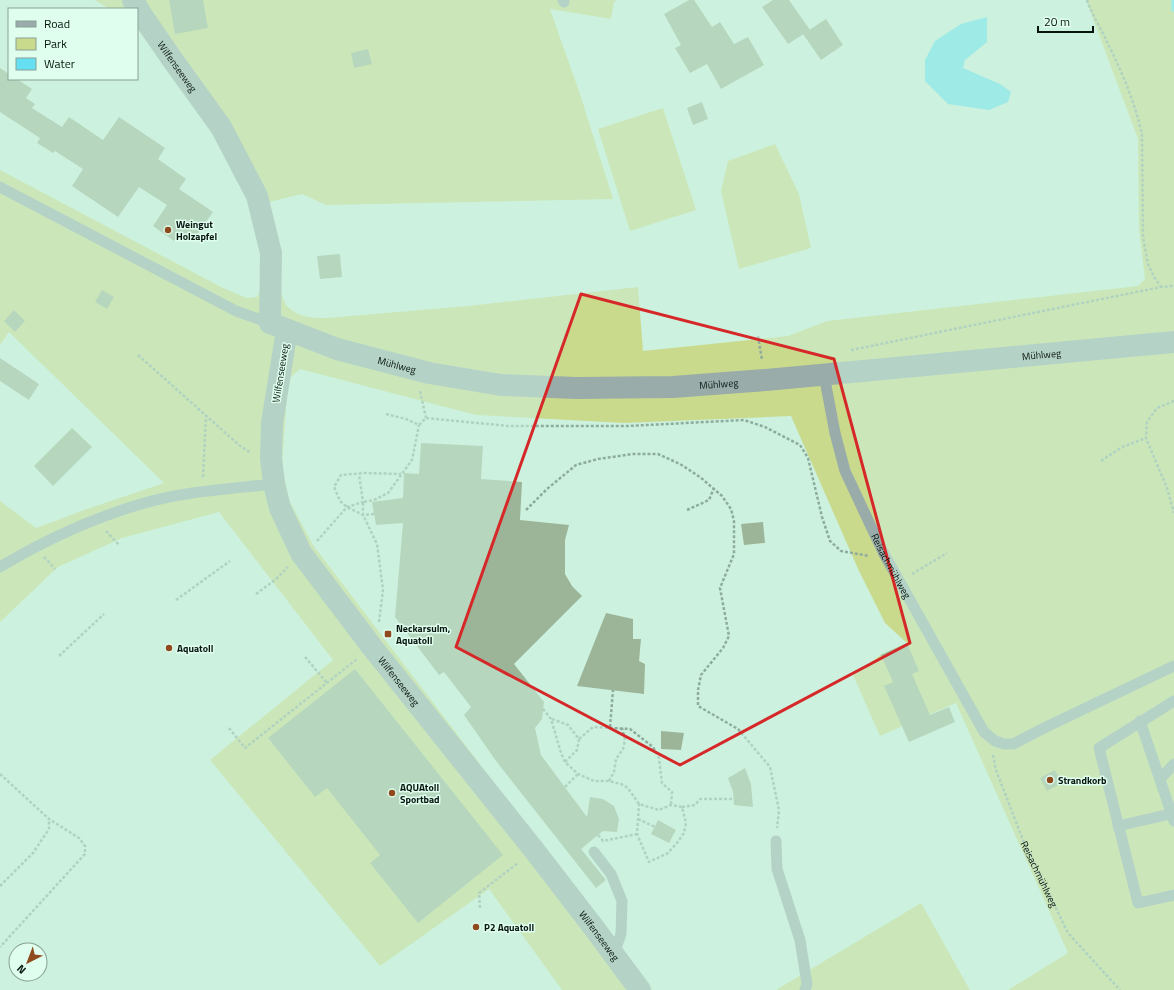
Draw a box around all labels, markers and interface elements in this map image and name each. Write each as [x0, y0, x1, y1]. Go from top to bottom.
legend [8, 8, 138, 80]
scale bar [1038, 8, 1093, 34]
text: 20 m [1044, 12, 1070, 31]
text: Road [44, 14, 70, 33]
text: Park [44, 34, 67, 53]
street label: Wilfenseeweg [154, 38, 200, 95]
text: Water [44, 54, 75, 73]
place label: Weingut Holzapfel [176, 217, 217, 244]
marker: Weingut Holzapfel [163, 225, 173, 235]
street label: Wilfenseeweg [268, 343, 293, 404]
street label: Mühlweg [1021, 346, 1062, 364]
street label: Mühlweg [376, 353, 418, 377]
street label: Mühlweg [699, 375, 739, 393]
street label: Reisachmühlweg [867, 531, 915, 601]
place label: Neckarsulm, Aquatoll [396, 621, 451, 648]
marker: Neckarsulm, Aquatoll [383, 629, 393, 639]
place label: Aquatoll [177, 641, 214, 656]
marker: Aquatoll [164, 643, 174, 653]
street label: Wilfenseeweg [374, 653, 423, 709]
place label: Strandkorb [1058, 773, 1107, 788]
marker: Strandkorb [1045, 775, 1055, 785]
place label: AQUAtoll Sportbad [400, 780, 440, 807]
marker: AQUAtoll Sportbad [387, 788, 397, 798]
street label: Reisachmühlweg [1017, 838, 1061, 910]
street label: Wilfenseeweg [575, 907, 623, 964]
place label: P2 Aquatoll [484, 920, 534, 935]
marker: P2 Aquatoll [471, 922, 481, 932]
north arrow [8, 942, 48, 982]
text: N [13, 961, 29, 978]

